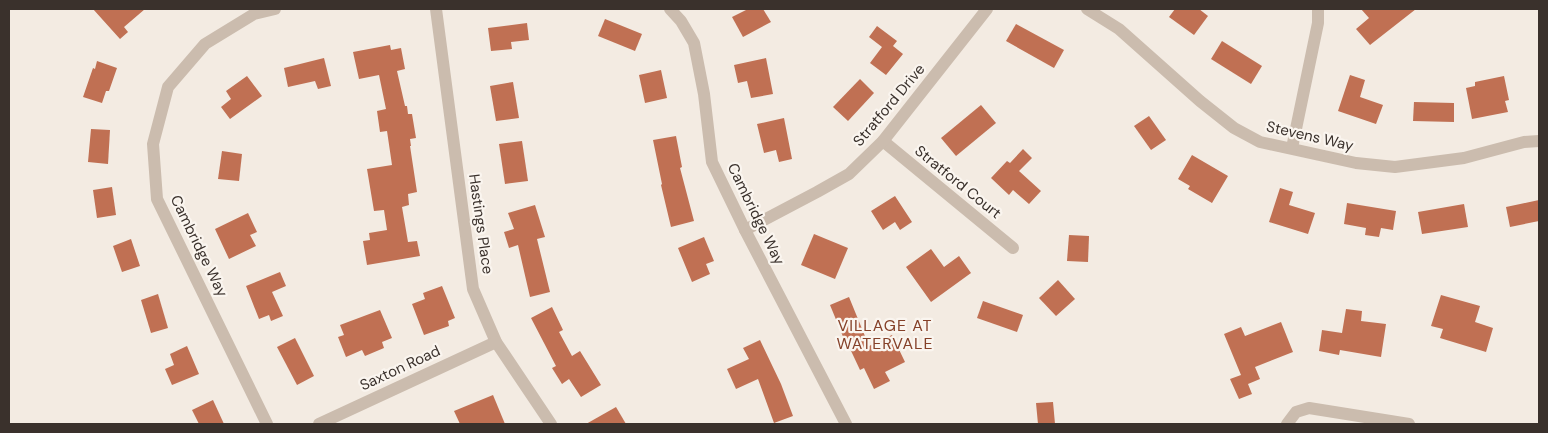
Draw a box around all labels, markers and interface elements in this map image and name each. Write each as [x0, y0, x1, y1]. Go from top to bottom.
street label: Stratford Drive [849, 60, 929, 150]
street label: Stevens Way [1264, 116, 1356, 156]
street label: Stratford Court [911, 141, 1006, 223]
street label: Cambridge Way [723, 160, 790, 269]
street label: Hastings Place [464, 173, 498, 275]
street label: Cambridge Way [166, 192, 233, 301]
district label: VILLAGE AT WATERVALE [836, 315, 934, 354]
street label: Saxton Road [357, 341, 443, 395]

